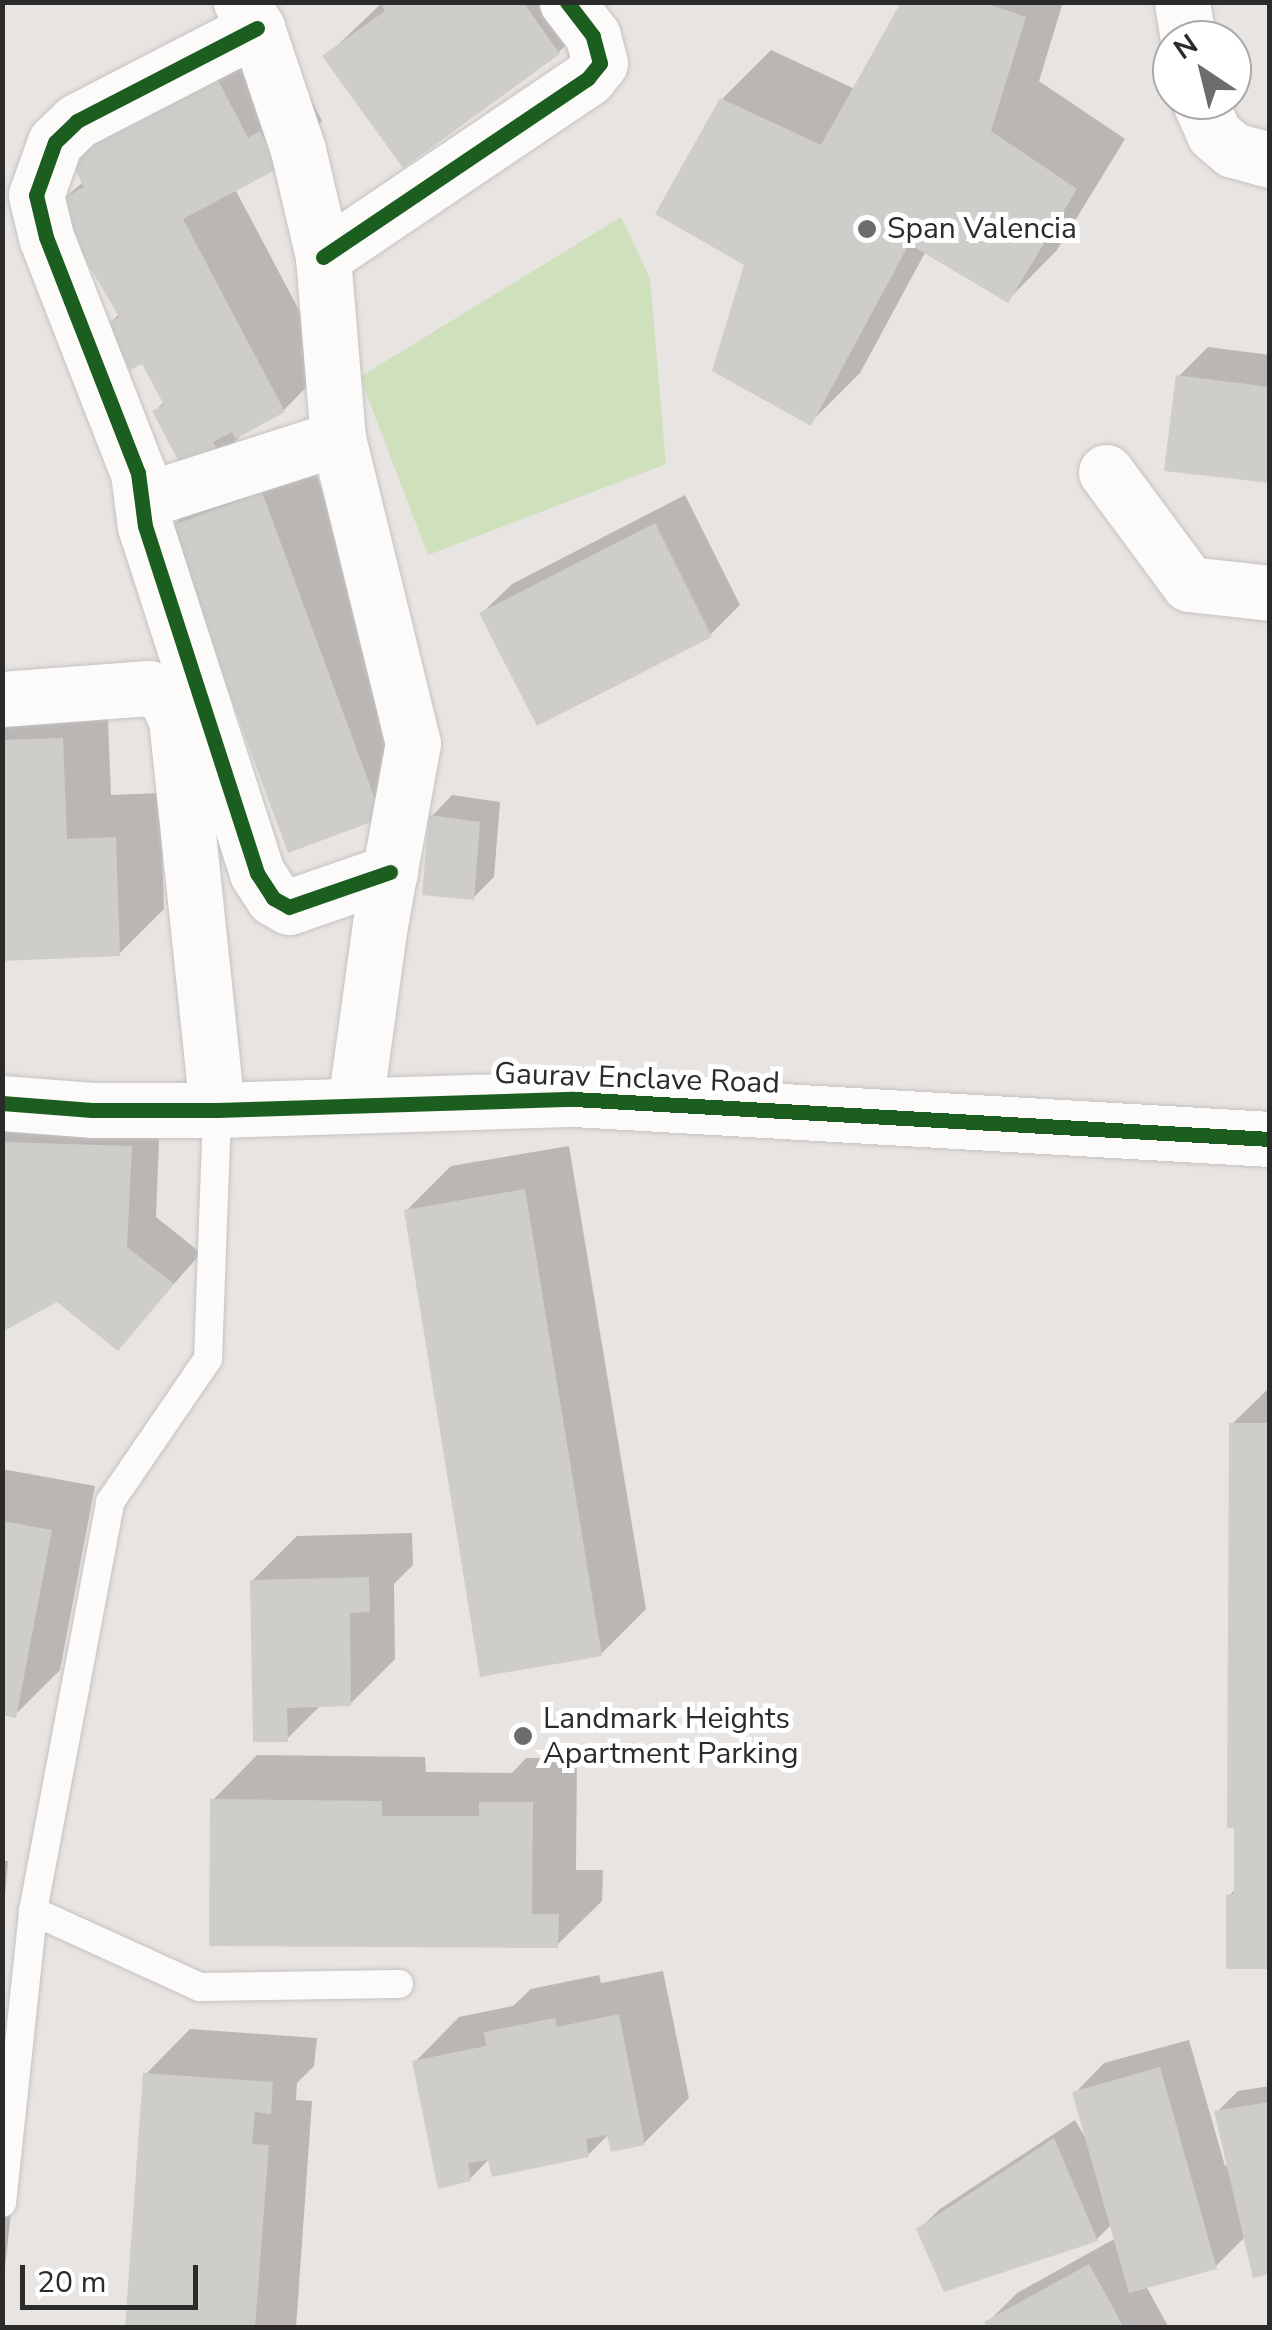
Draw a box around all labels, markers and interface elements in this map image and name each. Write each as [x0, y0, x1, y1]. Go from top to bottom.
north arrow [1152, 20, 1252, 120]
text: N [1166, 25, 1205, 69]
place label: Span Valencia [887, 211, 1077, 247]
marker: Span Valencia [856, 218, 878, 240]
street label: Gaurav Enclave Road [494, 1056, 780, 1102]
place label: Landmark Heights Apartment Parking [543, 1701, 799, 1772]
marker: Landmark Heights Apartment Parking [512, 1725, 534, 1747]
scale bar [25, 2245, 202, 2307]
text: 20 m [37, 2262, 106, 2303]

